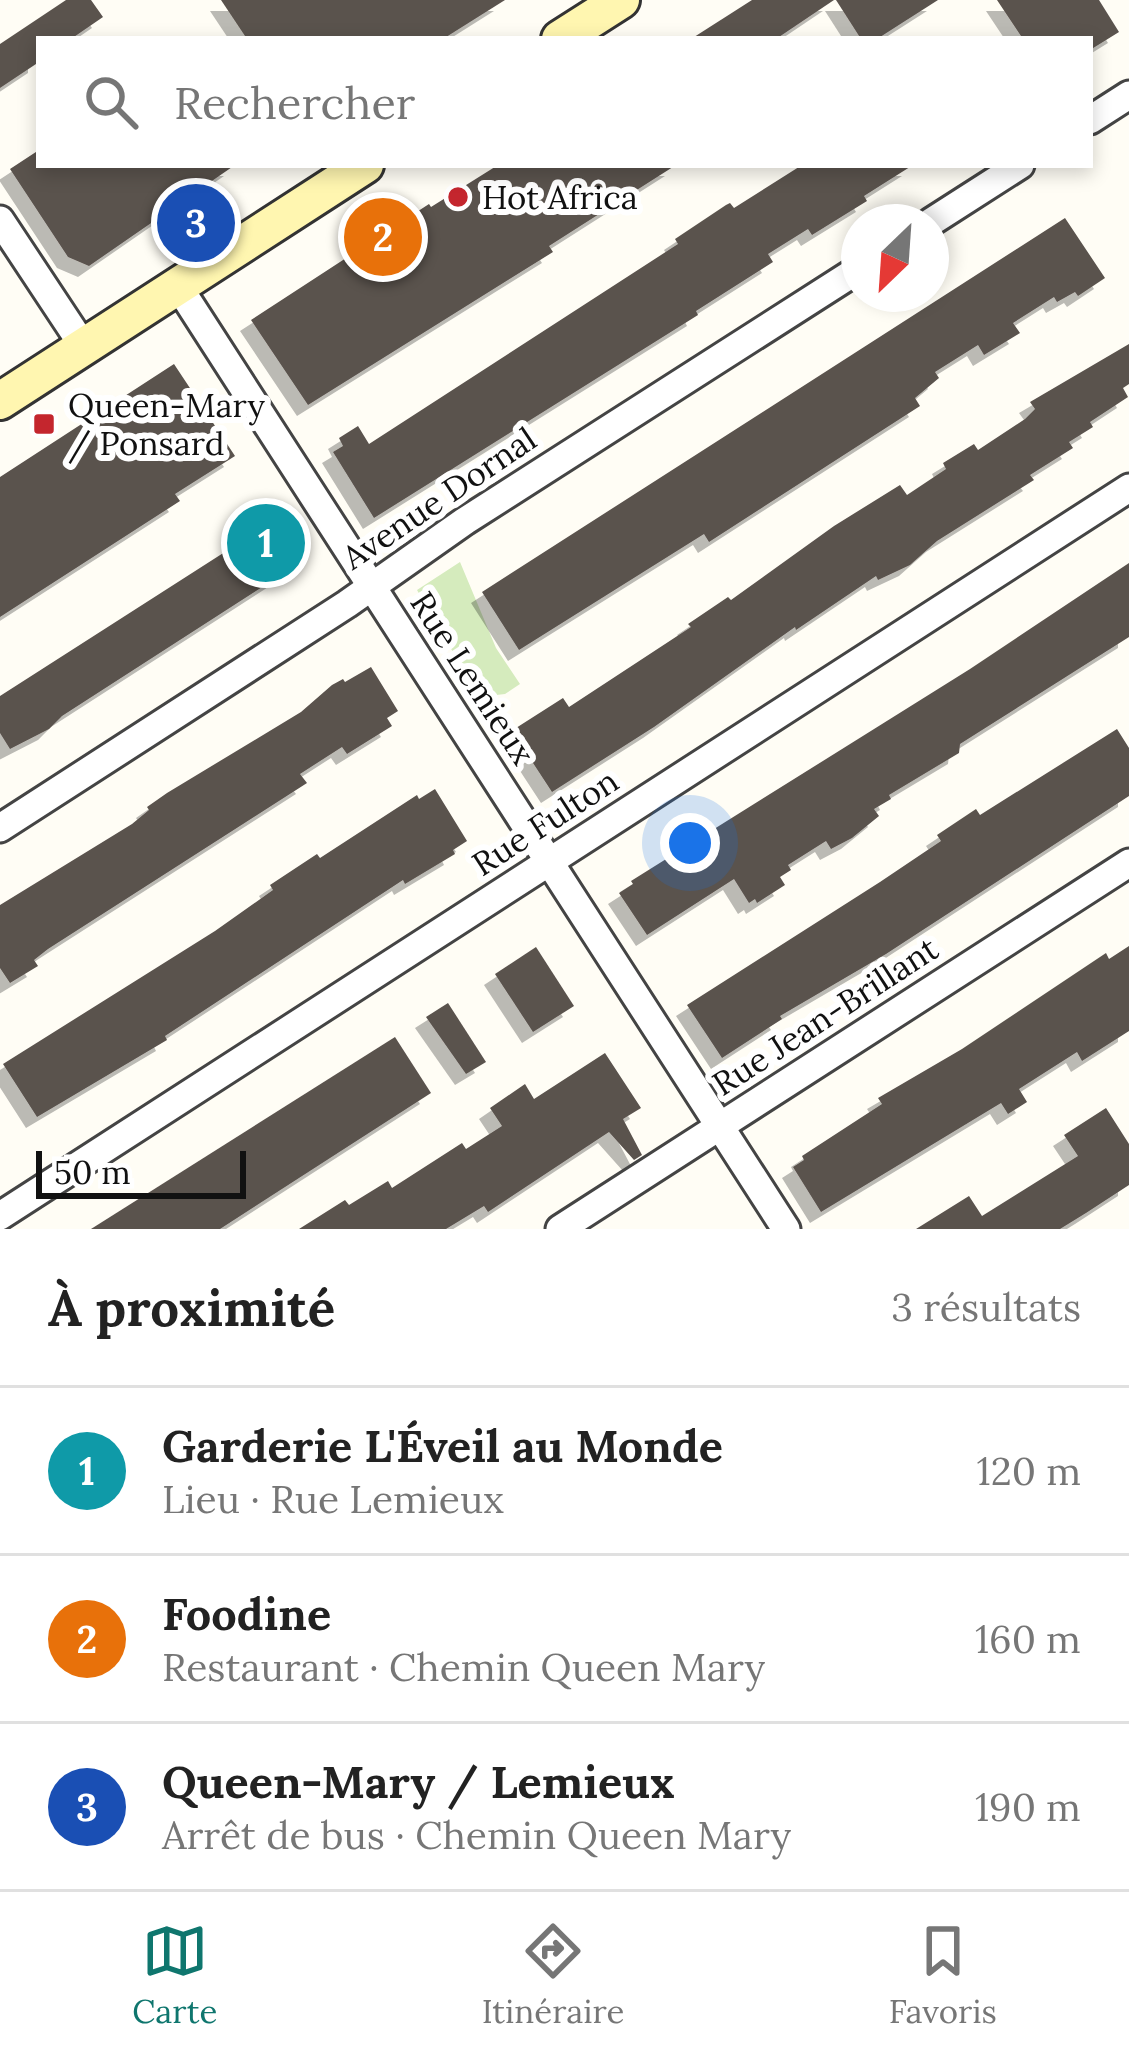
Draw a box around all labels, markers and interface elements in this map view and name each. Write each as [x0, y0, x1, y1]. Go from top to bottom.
search box [36, 36, 1093, 168]
icon: search [78, 69, 144, 135]
text: Rechercher [174, 74, 415, 131]
place label: Hot Africa [482, 176, 638, 218]
pin: 3 [157, 178, 235, 268]
marker: Hot Africa [445, 184, 471, 210]
pin: 2 [344, 192, 422, 282]
north arrow [841, 204, 949, 312]
place label: Queen-Mary / Ponsard [68, 384, 265, 464]
marker: Queen-Mary / Ponsard [31, 411, 57, 437]
street label: Avenue Dornal [333, 418, 544, 579]
pin: 1 [227, 498, 305, 588]
street label: Rue Lemieux [402, 584, 545, 773]
street label: Rue Fulton [464, 759, 626, 885]
your location [660, 813, 720, 873]
street label: Rue Jean-Brillant [704, 927, 946, 1105]
scale bar [36, 1145, 246, 1198]
text: 50 m [54, 1151, 131, 1193]
text: À proximité [48, 1275, 335, 1340]
text: 3 résultats [891, 1282, 1081, 1332]
text: Garderie L'Éveil au Monde [162, 1417, 723, 1474]
text: 1 [79, 1446, 95, 1496]
text: 120 m [977, 1446, 1081, 1496]
text: Lieu · Rue Lemieux [162, 1474, 504, 1524]
text: Foodine [162, 1585, 331, 1642]
text: 2 [77, 1614, 97, 1664]
text: 160 m [975, 1614, 1081, 1664]
text: Restaurant · Chemin Queen Mary [162, 1642, 765, 1692]
text: Queen-Mary / Lemieux [162, 1753, 675, 1810]
text: 3 [76, 1782, 98, 1832]
text: 190 m [975, 1782, 1081, 1832]
text: Arrêt de bus · Chemin Queen Mary [162, 1810, 791, 1860]
tab: Carte [132, 1918, 217, 2032]
tab: Itinéraire [482, 1918, 624, 2032]
tab: Favoris [889, 1918, 997, 2032]

